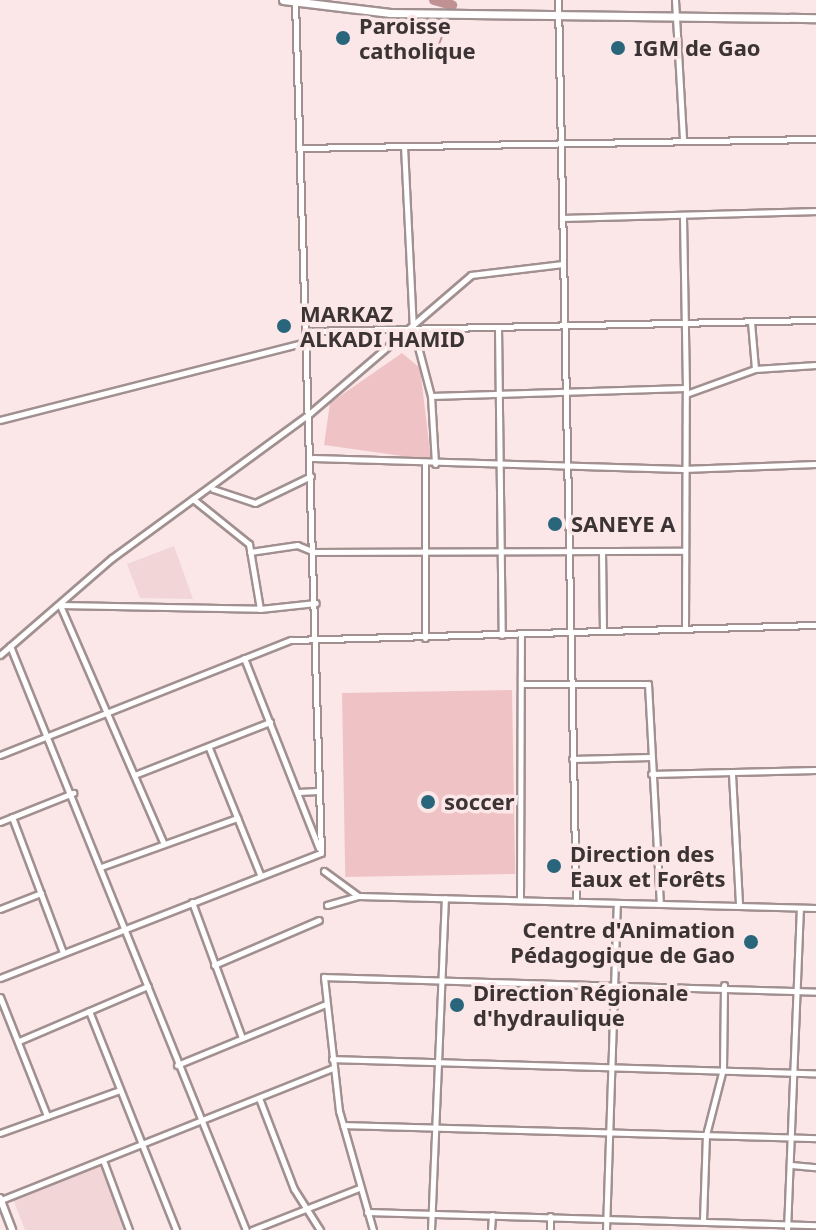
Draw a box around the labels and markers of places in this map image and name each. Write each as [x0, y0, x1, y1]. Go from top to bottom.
place label: Paroisse catholique [359, 12, 476, 64]
marker: Paroisse catholique [334, 29, 352, 47]
place label: IGM de Gao [634, 35, 761, 61]
marker: IGM de Gao [609, 39, 627, 57]
place label: MARKAZ ALKADI HAMID [300, 300, 465, 352]
marker: MARKAZ ALKADI HAMID [275, 317, 293, 335]
place label: SANEYE A [571, 511, 676, 537]
marker: SANEYE A [546, 515, 564, 533]
place label: soccer [444, 789, 514, 815]
marker: soccer [419, 793, 437, 811]
place label: Direction des Eaux et Forêts [570, 840, 726, 892]
marker: Direction des Eaux et Forêts [545, 857, 563, 875]
place label: Centre d'Animation Pédagogique de Gao [510, 916, 735, 968]
marker: Centre d'Animation Pédagogique de Gao [742, 933, 760, 951]
place label: Direction Régionale d'hydraulique [473, 979, 688, 1030]
marker: Direction Régionale d'hydraulique [448, 996, 466, 1014]

